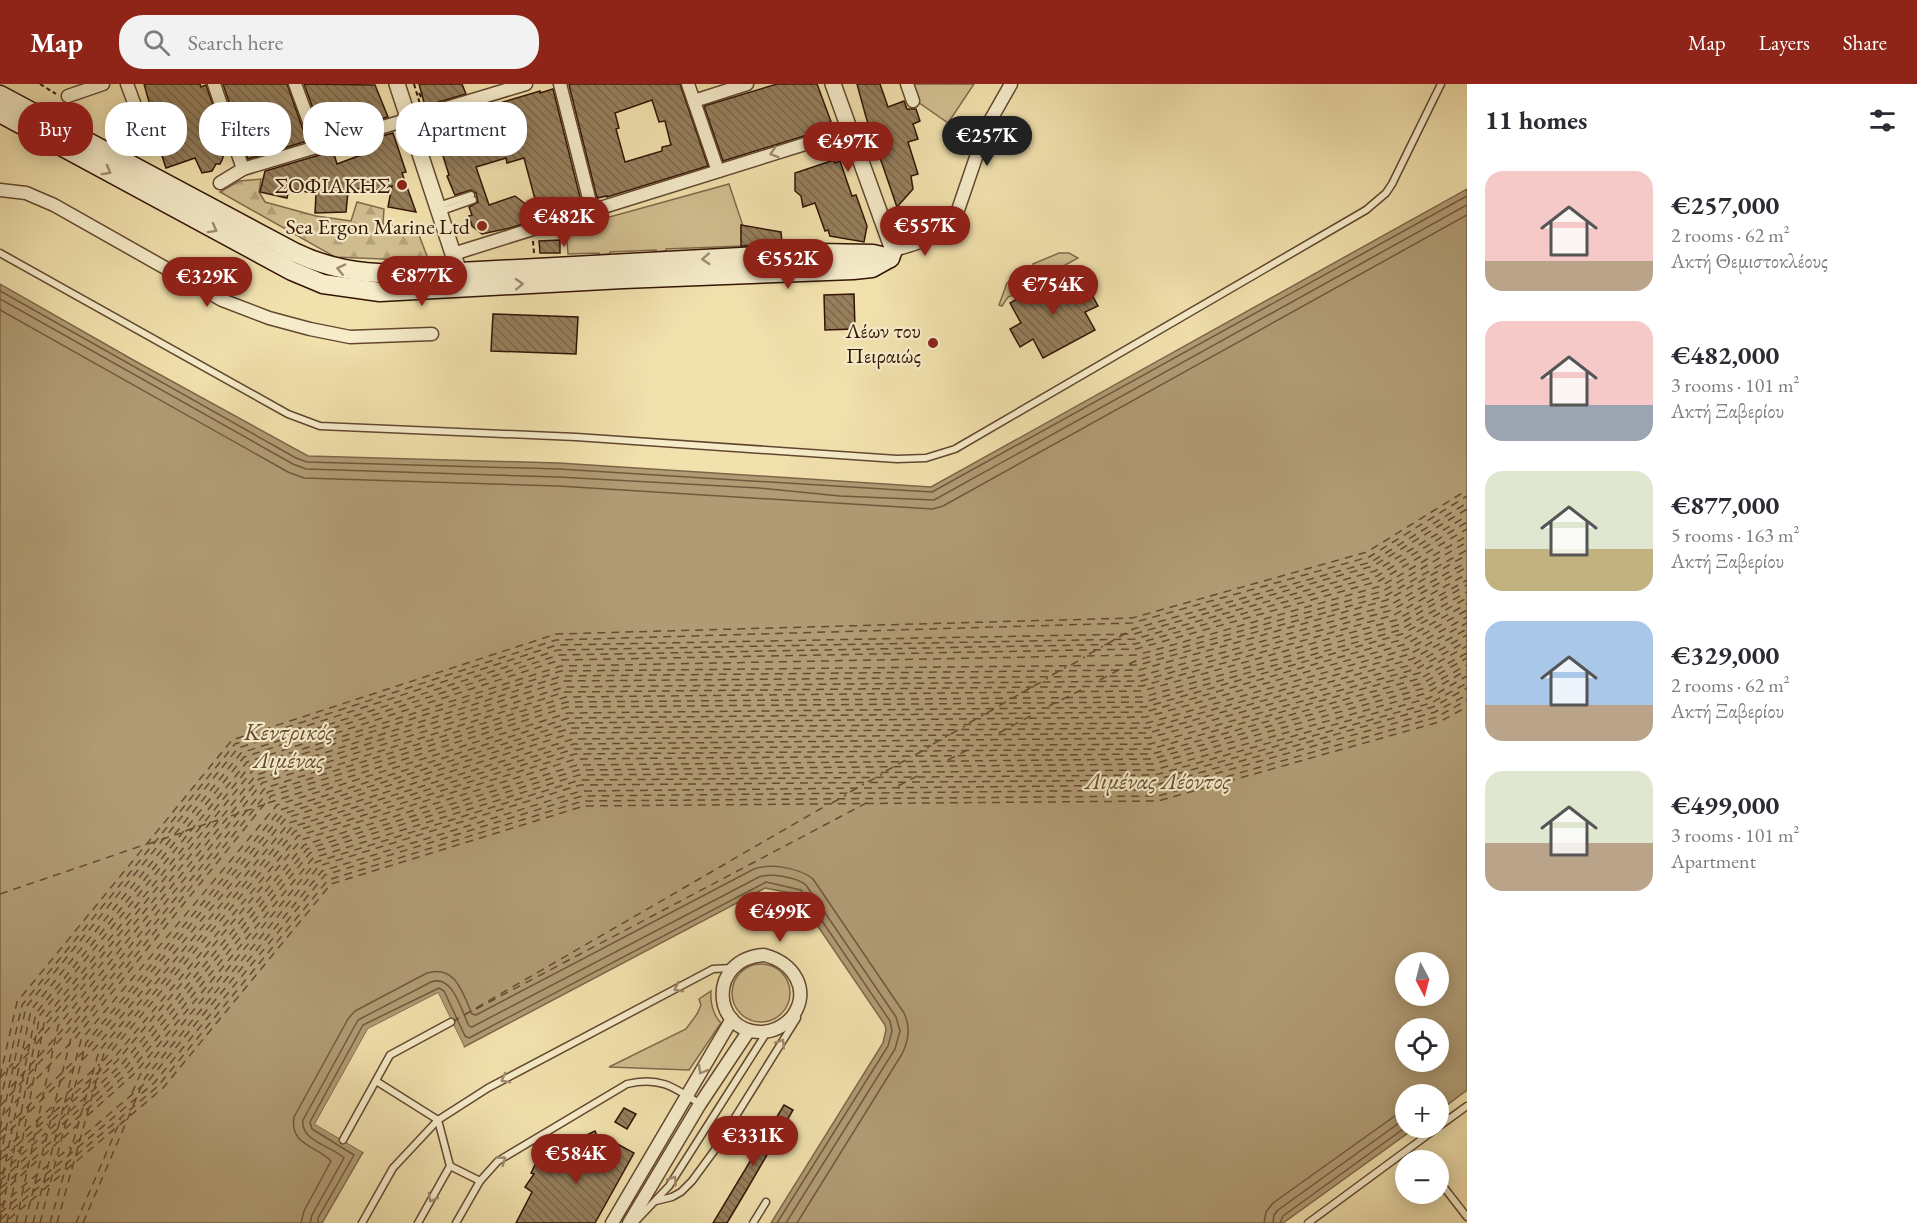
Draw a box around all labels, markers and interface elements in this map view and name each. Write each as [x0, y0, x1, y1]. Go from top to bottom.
search box [119, 15, 539, 69]
text: Map [30, 24, 83, 60]
icon: search [140, 26, 173, 59]
text: Search here [188, 28, 283, 57]
text: Map [1688, 29, 1726, 56]
text: Layers [1759, 29, 1810, 56]
text: Share [1843, 29, 1887, 56]
chip: Buy [18, 102, 93, 156]
chip: Rent [105, 102, 187, 156]
chip: Filters [199, 102, 291, 156]
chip: New [303, 102, 384, 156]
chip: Apartment [396, 102, 527, 156]
text: 11 homes [1485, 103, 1587, 137]
icon: filters [1866, 104, 1899, 137]
pin: €257K [945, 116, 1029, 167]
pin: €497K [806, 122, 890, 173]
text: €257K [956, 122, 1018, 148]
text: €497K [817, 128, 879, 154]
one-way arrow [769, 146, 780, 159]
one-way arrow [101, 164, 111, 175]
place label: ΣΟΦΙΑΚΗΣ [275, 171, 391, 200]
marker: ΣΟΦΙΑΚΗΣ [395, 178, 409, 192]
text: €257,000 [1671, 188, 1779, 222]
icon: home [1533, 195, 1605, 267]
pin: €482K [522, 197, 606, 248]
text: €482K [533, 203, 595, 229]
pin: €557K [883, 206, 967, 257]
place label: Sea Ergon Marine Ltd [285, 212, 471, 241]
text: €557K [894, 212, 956, 238]
marker: Sea Ergon Marine Ltd [475, 219, 489, 233]
one-way arrow [206, 222, 217, 233]
text: 2 rooms · 62 m² [1671, 222, 1790, 248]
pin: €552K [746, 239, 830, 290]
text: €552K [757, 245, 819, 271]
text: Ακτή Θεμιστοκλέους [1671, 248, 1828, 274]
one-way arrow [702, 252, 711, 265]
pin: €877K [380, 256, 464, 307]
pin: €329K [165, 257, 249, 308]
text: €877K [391, 262, 453, 288]
text: €329K [176, 263, 238, 289]
one-way arrow [336, 264, 346, 277]
pin: €754K [1011, 265, 1095, 316]
text: €754K [1022, 271, 1084, 297]
one-way arrow [514, 277, 523, 290]
place label: Λέων του Πειραιώς [844, 316, 921, 370]
marker: Λέων του Πειραιώς [926, 336, 940, 350]
text: €482,000 [1671, 338, 1779, 372]
icon: home [1533, 345, 1605, 417]
text: 3 rooms · 101 m² [1671, 372, 1799, 398]
text: Ακτή Ξαβερίου [1671, 398, 1784, 424]
text: €877,000 [1671, 488, 1779, 522]
icon: home [1533, 495, 1605, 567]
text: 5 rooms · 163 m² [1671, 522, 1799, 548]
text: Ακτή Ξαβερίου [1671, 548, 1784, 574]
text: €329,000 [1671, 638, 1779, 672]
icon: home [1533, 645, 1605, 717]
text: 2 rooms · 62 m² [1671, 672, 1790, 698]
text: Ακτή Ξαβερίου [1671, 698, 1784, 724]
water label: Κεντρικός Λιμένας [243, 716, 335, 775]
water label: Λιμένας Λέοντος [1083, 765, 1231, 796]
text: €499,000 [1671, 788, 1779, 822]
icon: home [1533, 795, 1605, 867]
text: 3 rooms · 101 m² [1671, 822, 1799, 848]
text: Apartment [1671, 848, 1756, 874]
pin: €499K [738, 892, 822, 943]
text: €499K [749, 898, 811, 924]
north arrow [1395, 952, 1449, 1006]
map controls [1395, 952, 1449, 1204]
one-way arrow [673, 981, 684, 992]
button: locate [1395, 1018, 1449, 1072]
one-way arrow [774, 1039, 786, 1049]
one-way arrow [698, 1064, 710, 1074]
one-way arrow [501, 1072, 511, 1083]
button: + [1395, 1084, 1449, 1138]
pin: €331K [711, 1116, 795, 1167]
text: €331K [722, 1122, 784, 1148]
pin: €584K [534, 1134, 618, 1185]
text: €584K [545, 1140, 607, 1166]
button: − [1395, 1150, 1449, 1204]
one-way arrow [496, 1156, 507, 1167]
one-way arrow [665, 1175, 676, 1186]
one-way arrow [428, 1192, 439, 1202]

